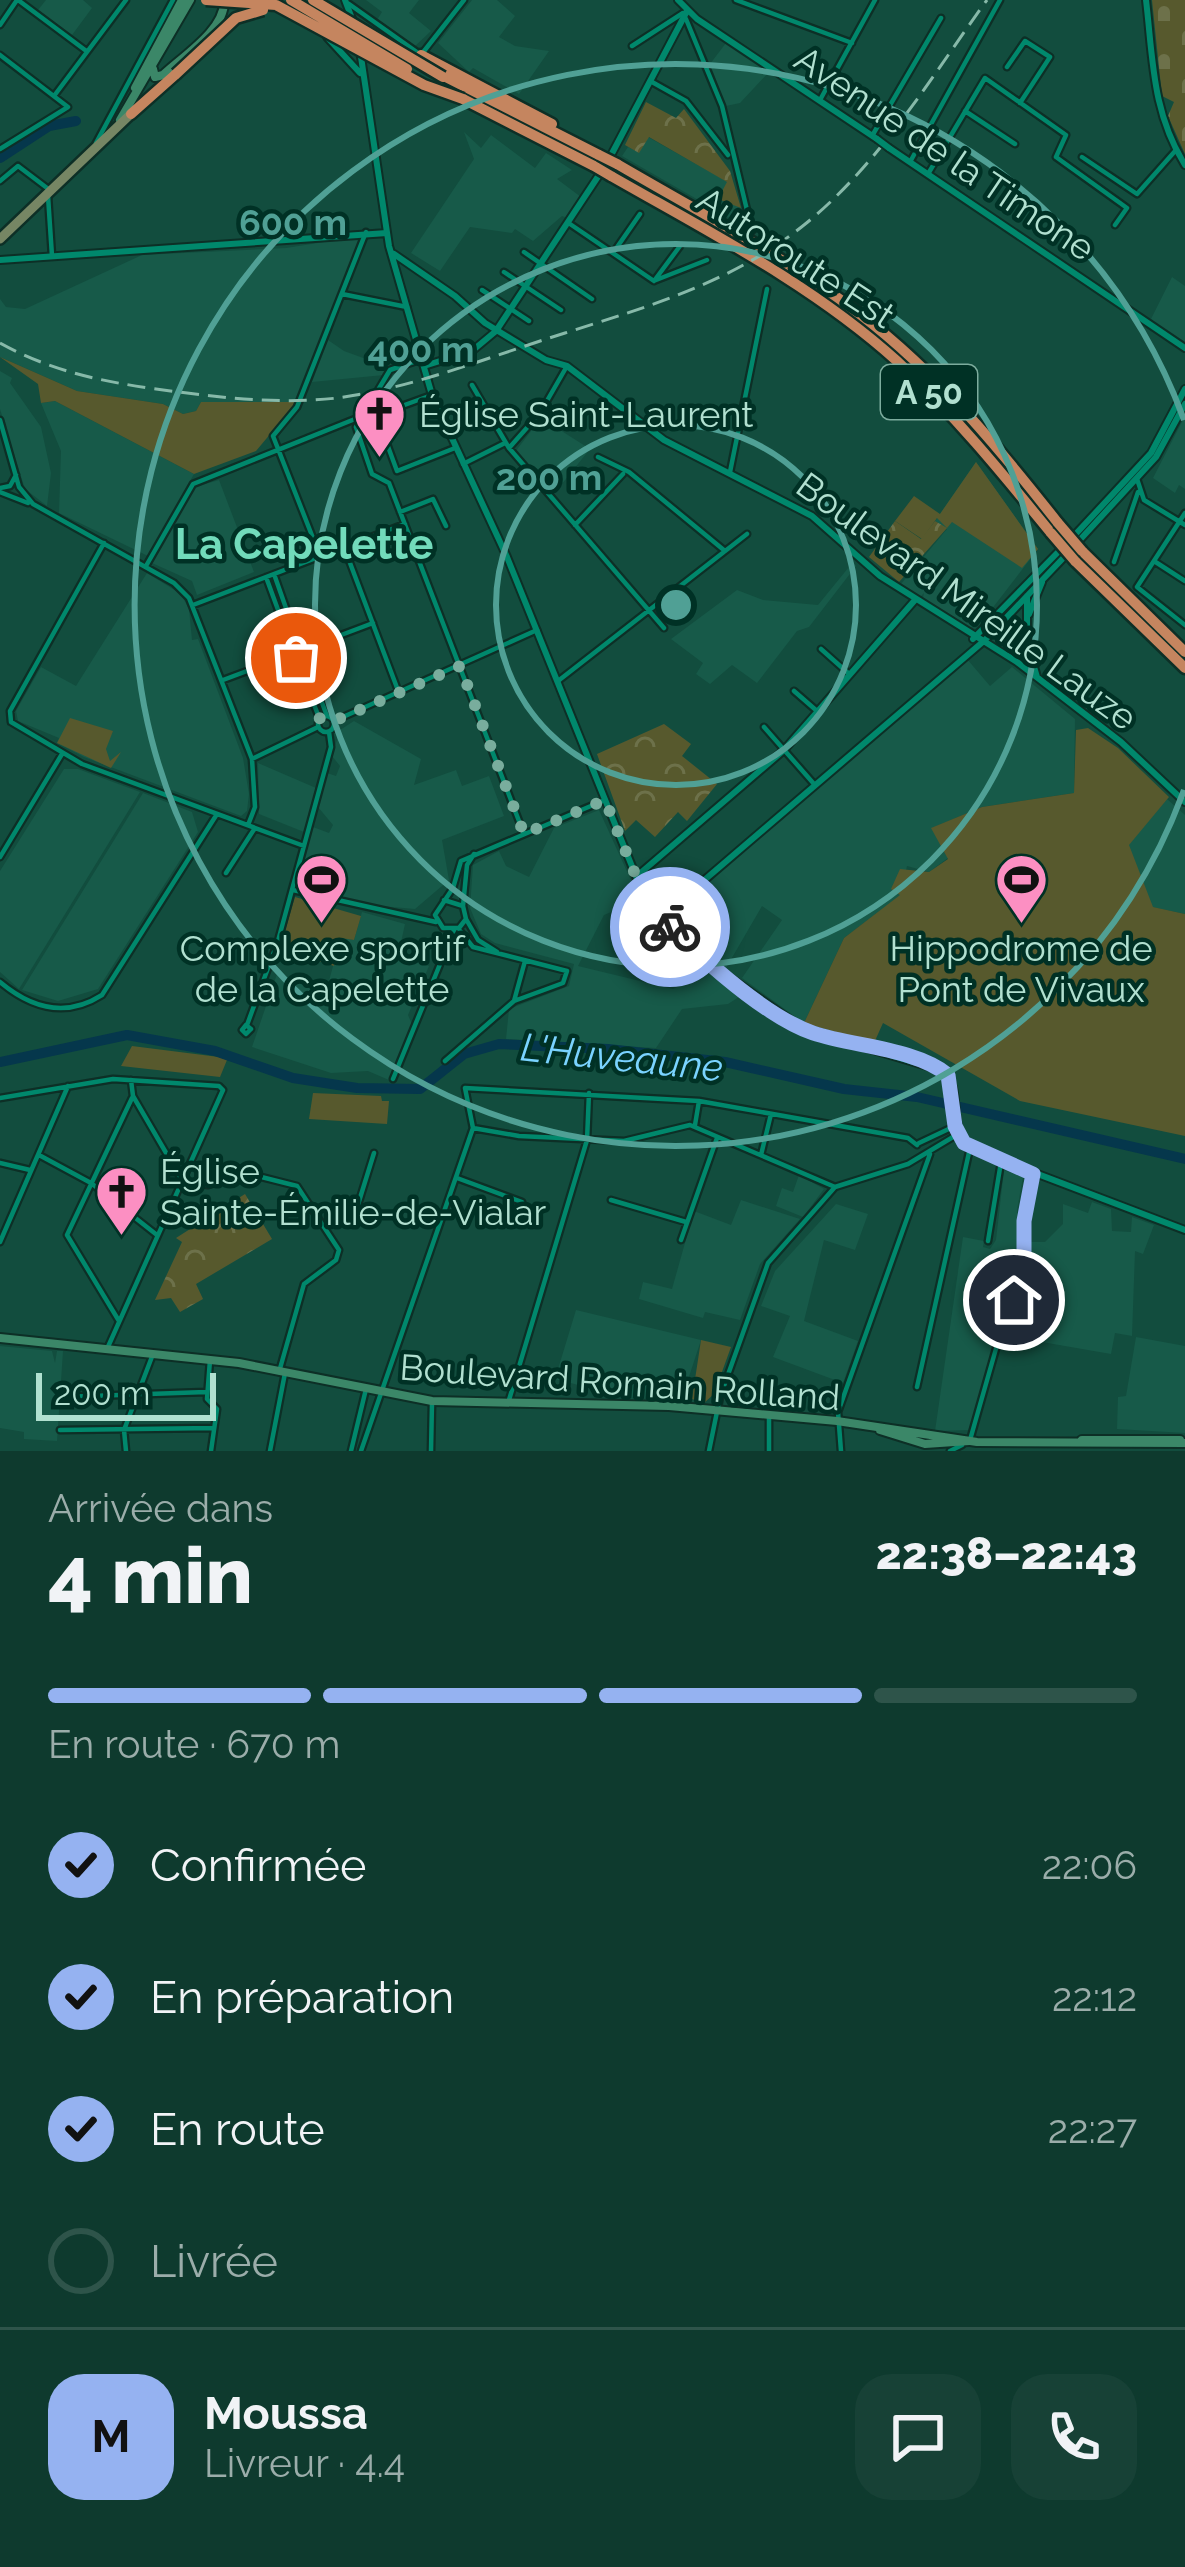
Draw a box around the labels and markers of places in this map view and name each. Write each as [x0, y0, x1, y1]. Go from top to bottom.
church icon: Église Saint-Laurent [352, 386, 408, 460]
place label: Église Saint-Laurent [419, 393, 753, 435]
centre of rings [655, 584, 697, 626]
pin [245, 607, 347, 709]
sports icon: Complexe sportif de la Capelette [294, 852, 350, 926]
sports icon: Hippodrome de Pont de Vivaux [993, 852, 1049, 926]
place label: Complexe sportif de la Capelette [180, 927, 466, 1010]
place label: Hippodrome de Pont de Vivaux [889, 927, 1153, 1010]
place label: Église Sainte-Émilie-de-Vialar [160, 1150, 547, 1233]
church icon: Église Sainte-Émilie-de-Vialar [93, 1164, 149, 1238]
pin [963, 1249, 1065, 1351]

